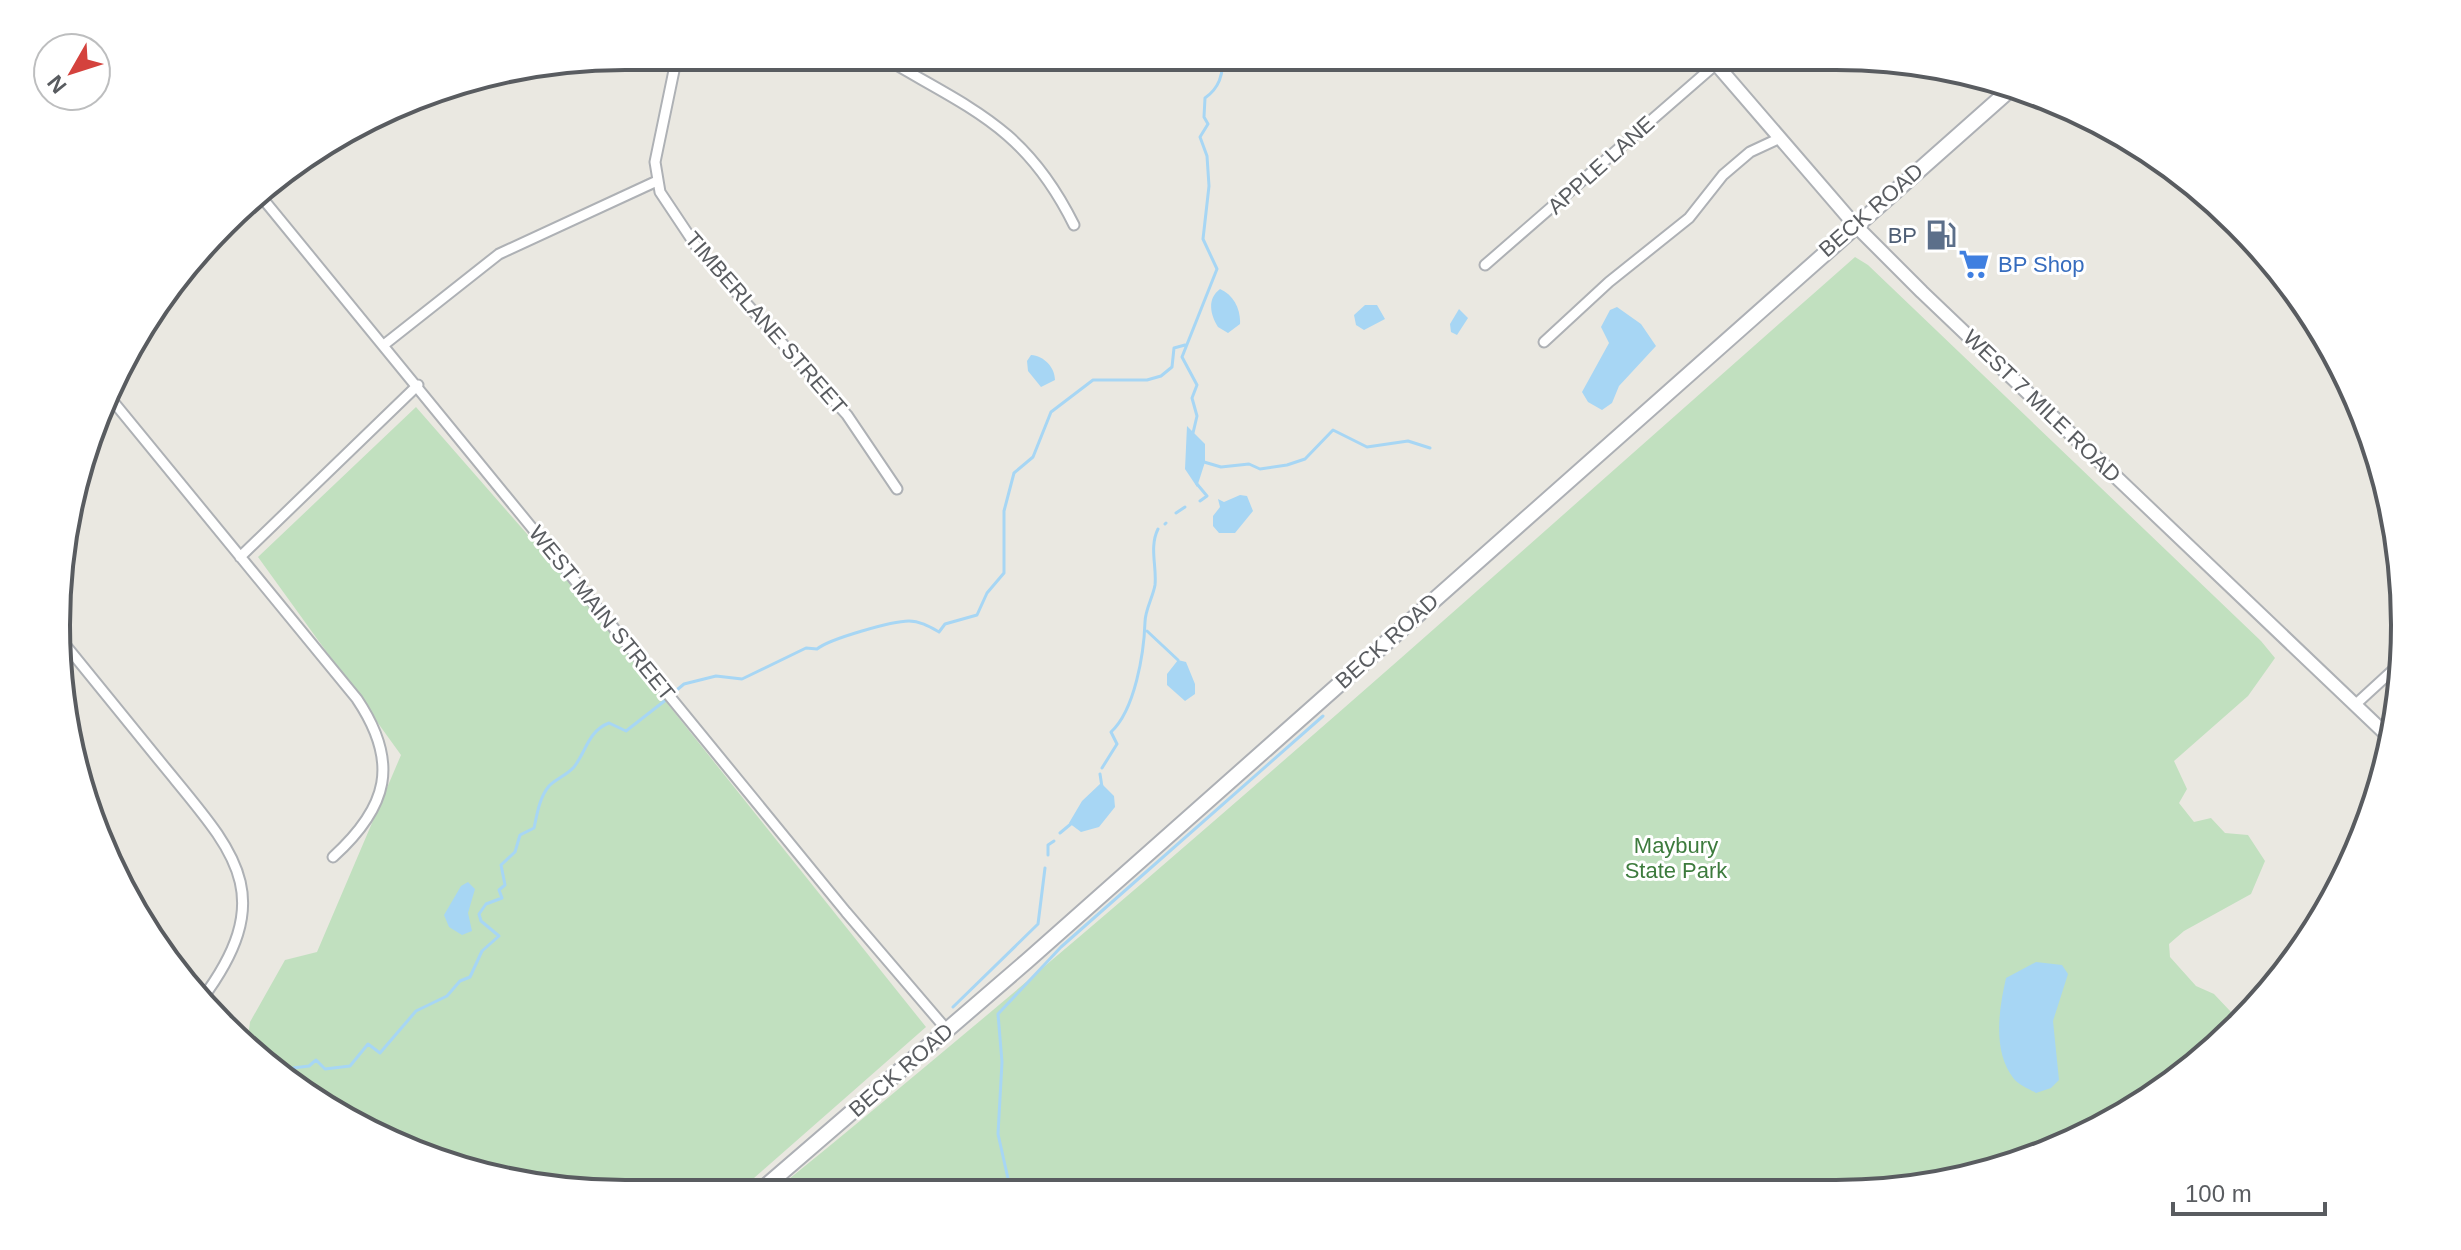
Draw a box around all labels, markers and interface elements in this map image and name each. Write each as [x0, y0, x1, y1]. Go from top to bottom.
north arrow [32, 32, 112, 112]
text: N [42, 70, 72, 98]
street label: APPLE LANE [1543, 111, 1659, 219]
street label: BECK ROAD [1814, 158, 1928, 262]
fuel station icon: BP [1924, 218, 1958, 252]
place label: BP [1888, 223, 1917, 248]
street label: TIMBERLANE STREET [680, 227, 852, 419]
supermarket icon: BP Shop [1957, 247, 1991, 281]
place label: BP Shop [1998, 252, 2084, 277]
street label: WEST 7 MILE ROAD [1958, 325, 2126, 487]
street label: WEST MAIN STREET [524, 521, 680, 705]
street label: BECK ROAD [1330, 588, 1444, 694]
park label: Maybury State Park [1625, 833, 1728, 883]
street label: BECK ROAD [844, 1018, 958, 1122]
scale bar [2173, 1166, 2325, 1216]
text: 100 m [2185, 1180, 2252, 1207]

